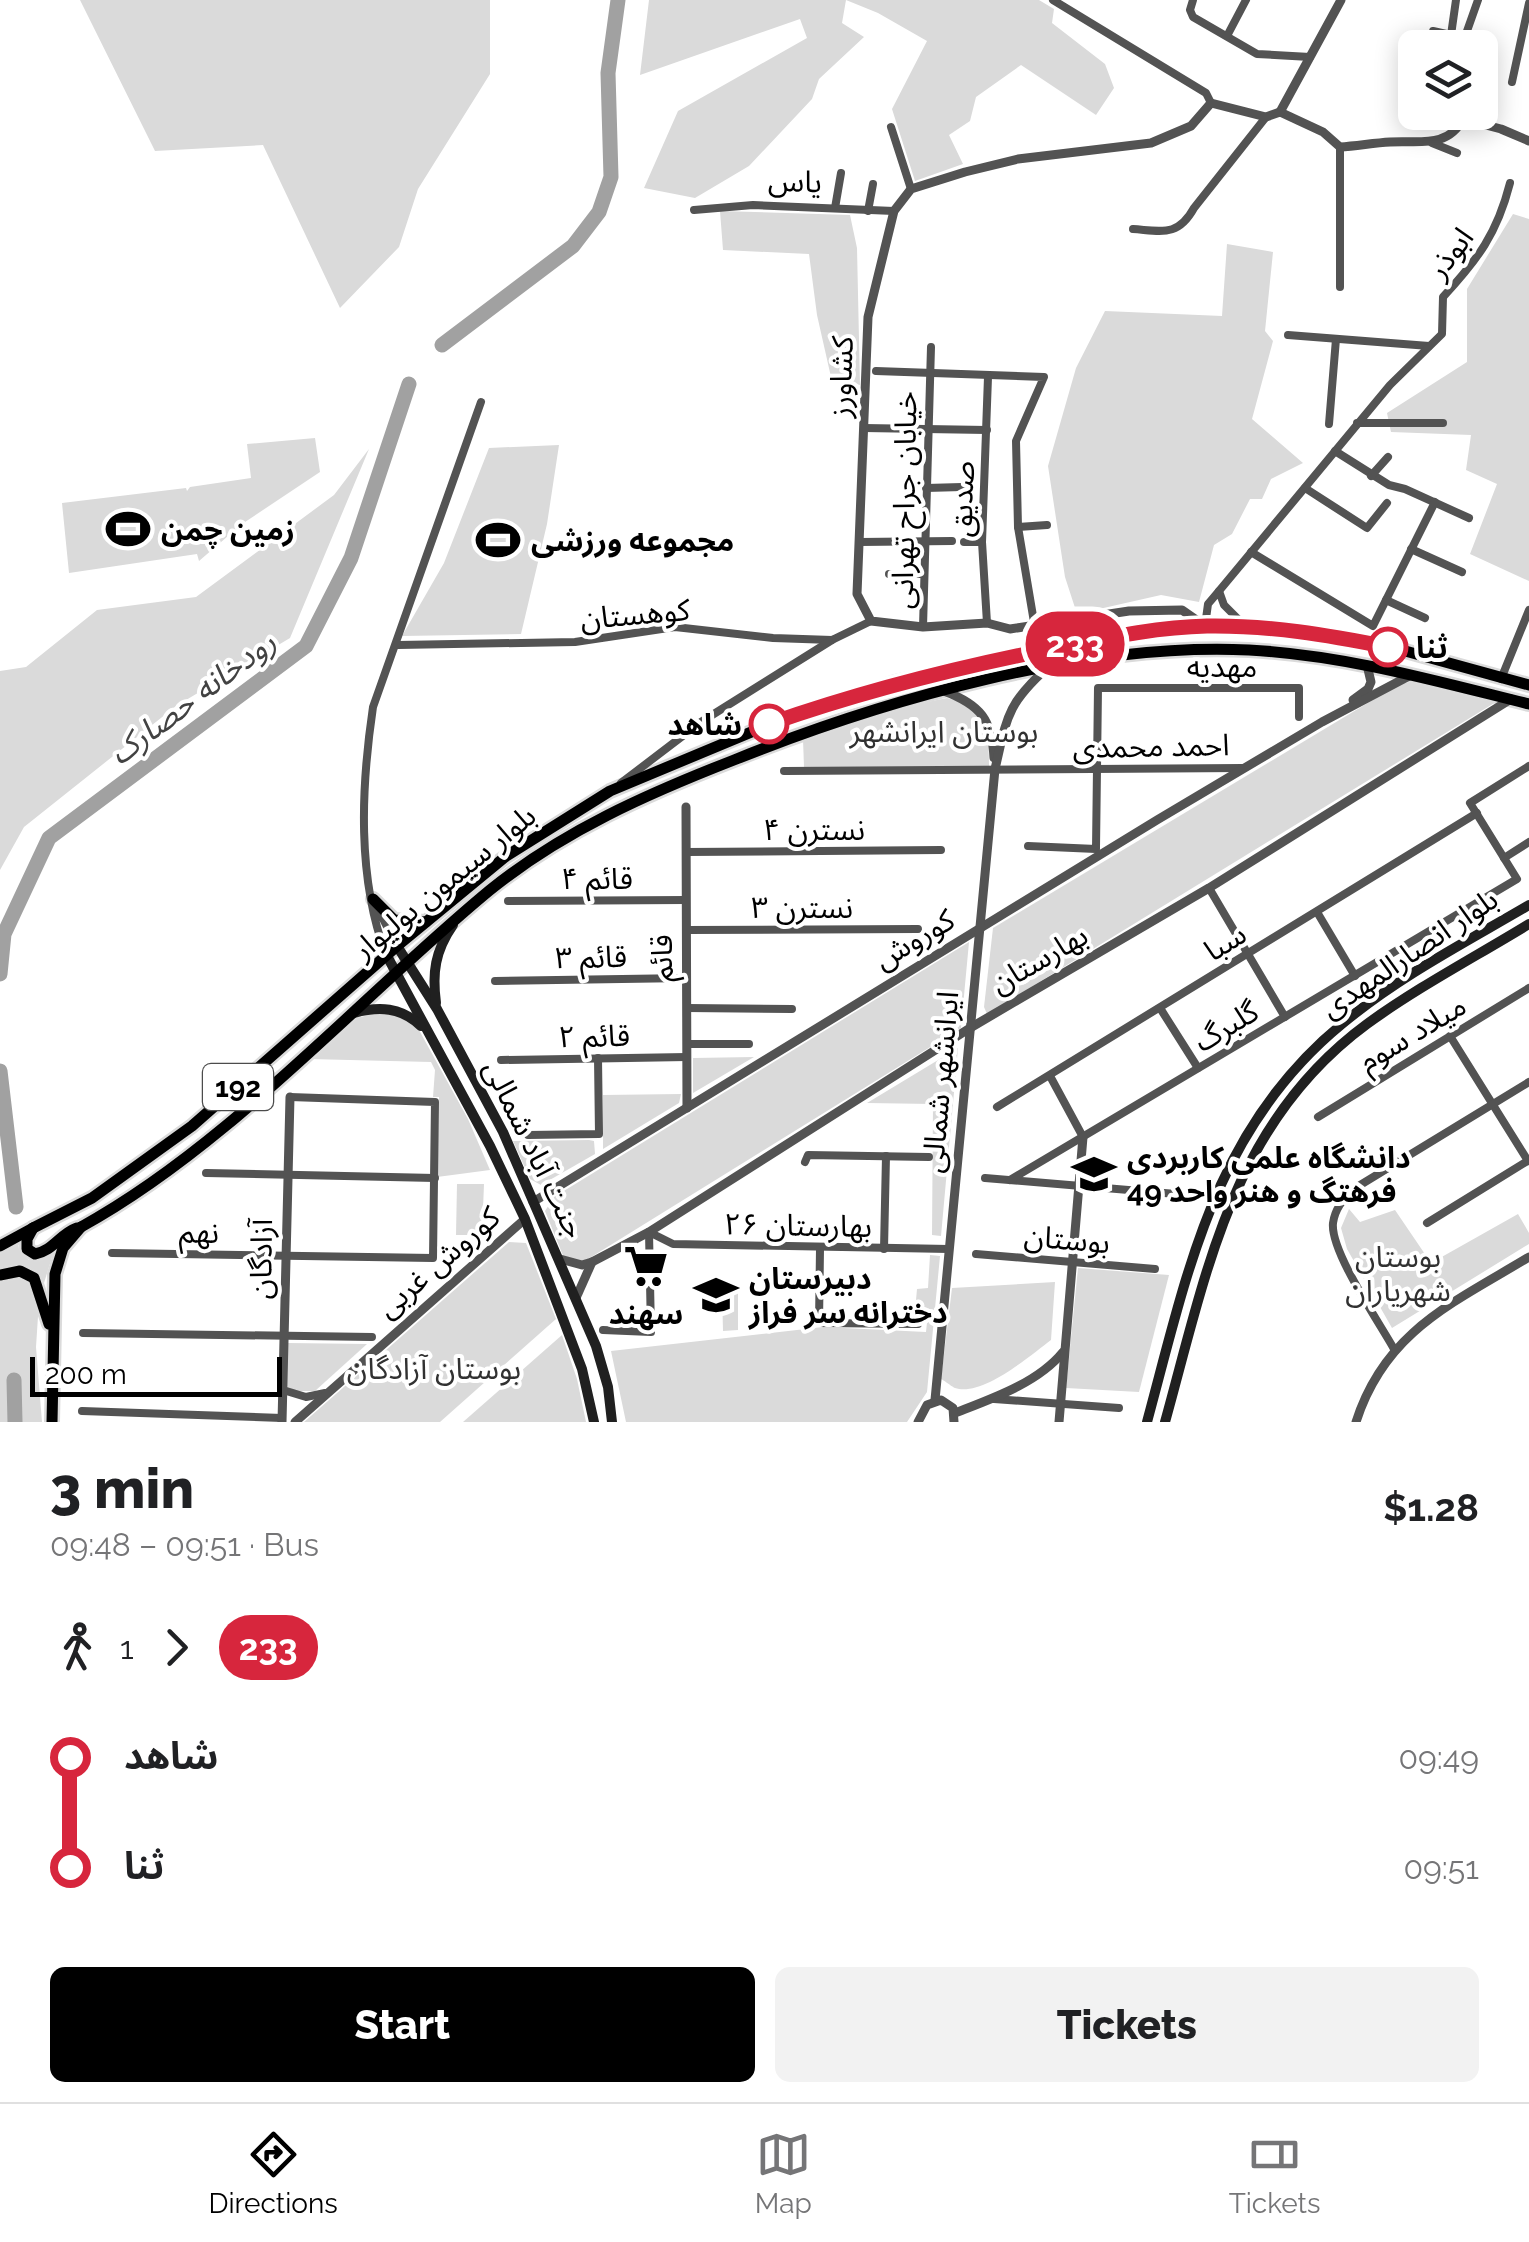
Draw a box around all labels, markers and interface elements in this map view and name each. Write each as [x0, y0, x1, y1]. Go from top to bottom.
map controls [1398, 30, 1498, 130]
button: layers [1398, 30, 1498, 130]
street label: یاس [767, 163, 823, 199]
street label: ابوذر [1419, 221, 1480, 286]
street label: کشاورز [822, 335, 860, 420]
street label: خیابان جراح تهرانی [885, 391, 928, 609]
street label: صدیق [943, 460, 982, 538]
sports icon: زمین چمن [104, 505, 152, 553]
place label: زمین چمن [161, 512, 295, 549]
sports icon: مجموعه ورزشی [474, 516, 522, 564]
place label: مجموعه ورزشی [531, 523, 734, 558]
street label: کوهستان [579, 592, 692, 636]
line badge: 233 [1018, 612, 1132, 676]
water label: رودخانه حصارک [102, 622, 283, 772]
text: 233 [1046, 624, 1104, 665]
marker: ثنا [1369, 628, 1407, 666]
place label: ثنا [1416, 630, 1448, 665]
street label: مهدیه [1187, 649, 1257, 684]
marker: شاهد [750, 705, 788, 743]
place label: شاهد [668, 707, 742, 742]
park label: بوستان ایرانشهر [849, 714, 1038, 749]
street label: احمد محمدی [1072, 727, 1230, 765]
street label: بلوار سیمون بولیوار [345, 798, 542, 967]
street label: نسترن ۴ [763, 812, 865, 847]
street label: قائم ۴ [561, 861, 633, 902]
street label: بلوار انصارالمهدی [1314, 881, 1504, 1025]
street label: نسترن ۳ [751, 890, 853, 925]
street label: کوروش [868, 901, 961, 976]
street label: سبا [1198, 916, 1252, 968]
street label: بهارستان [984, 917, 1094, 1001]
street label: قائم [644, 934, 685, 982]
street label: قائم ۳ [555, 939, 627, 981]
street label: میلاد سوم [1352, 987, 1475, 1083]
street label: ایرانشهر شمالی [915, 990, 965, 1174]
street label: گلبرگ [1188, 993, 1265, 1059]
street label: قائم ۲ [558, 1018, 630, 1060]
street label: جنت آباد شمالی [477, 1054, 593, 1244]
road number: 192 [203, 1064, 273, 1110]
place label: دانشگاه علمی کاربردی فرهتگ و هنر واحد 49 [1127, 1140, 1411, 1209]
school or university icon: دانشگاه علمی کاربردی فرهتگ و هنر واحد 49 [1070, 1150, 1118, 1198]
street label: کوروش غربی [370, 1199, 507, 1325]
street label: بهارستان ۲۶ [724, 1206, 872, 1244]
street label: نهم [179, 1214, 219, 1256]
street label: آزادگان [243, 1217, 279, 1300]
street label: بوستان [1023, 1218, 1111, 1260]
park label: بوستان شهریاران [1345, 1239, 1451, 1308]
supermarket icon: سهند [622, 1242, 670, 1290]
place label: دبیرستان دخترانه سر فراز [747, 1261, 948, 1330]
school or university icon: دبیرستان دخترانه سر فراز [692, 1271, 740, 1319]
place label: سهند [609, 1296, 683, 1331]
park label: بوستان آزادگان [347, 1351, 521, 1386]
scale bar [30, 1352, 282, 1396]
text: 200 m [45, 1358, 127, 1391]
text: 3 min [50, 1456, 194, 1521]
text: $1.28 [1383, 1485, 1479, 1530]
text: 09:48 – 09:51 · Bus [50, 1526, 319, 1563]
icon: walk [50, 1620, 105, 1675]
icon: forward [149, 1620, 204, 1675]
text: 233 [239, 1627, 298, 1668]
text: 1 [120, 1629, 134, 1666]
text: شاهد [124, 1733, 218, 1778]
text: 09:49 [1398, 1739, 1479, 1776]
text: ثنا [124, 1843, 164, 1888]
text: 09:51 [1404, 1849, 1479, 1886]
button: Start [50, 1967, 755, 2082]
button: Tickets [775, 1967, 1479, 2082]
tab: Directions [208, 2127, 338, 2220]
tab: Map [755, 2127, 812, 2220]
tab: Tickets [1229, 2127, 1321, 2220]

